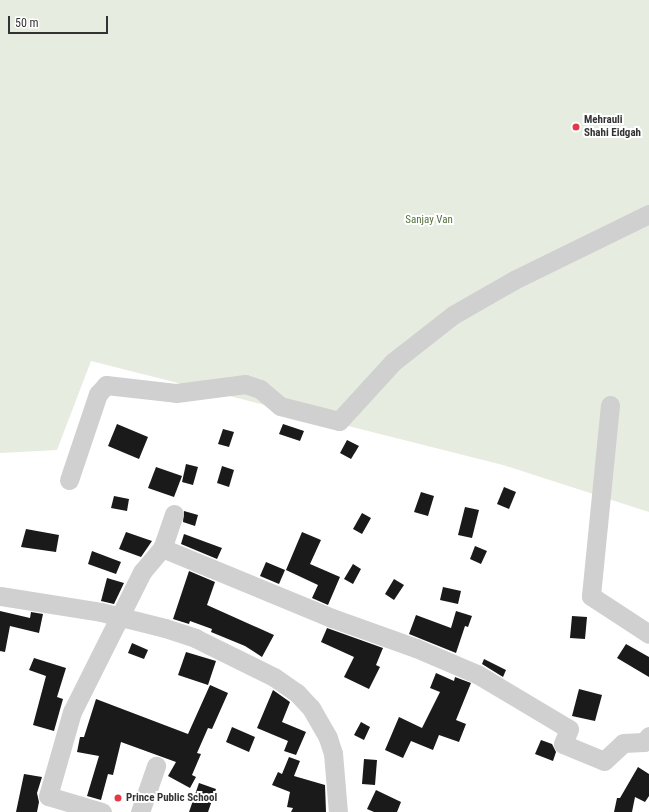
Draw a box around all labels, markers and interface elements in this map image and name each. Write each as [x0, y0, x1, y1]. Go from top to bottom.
scale bar [10, 8, 110, 34]
text: 50 m [15, 16, 39, 30]
place label: Mehrauli Shahi Eidgah [584, 114, 641, 140]
marker: Mehrauli Shahi Eidgah [571, 122, 581, 132]
park label: Sanjay Van [405, 213, 453, 227]
place label: Prince Public School [126, 791, 217, 805]
marker: Prince Public School [113, 793, 123, 803]

